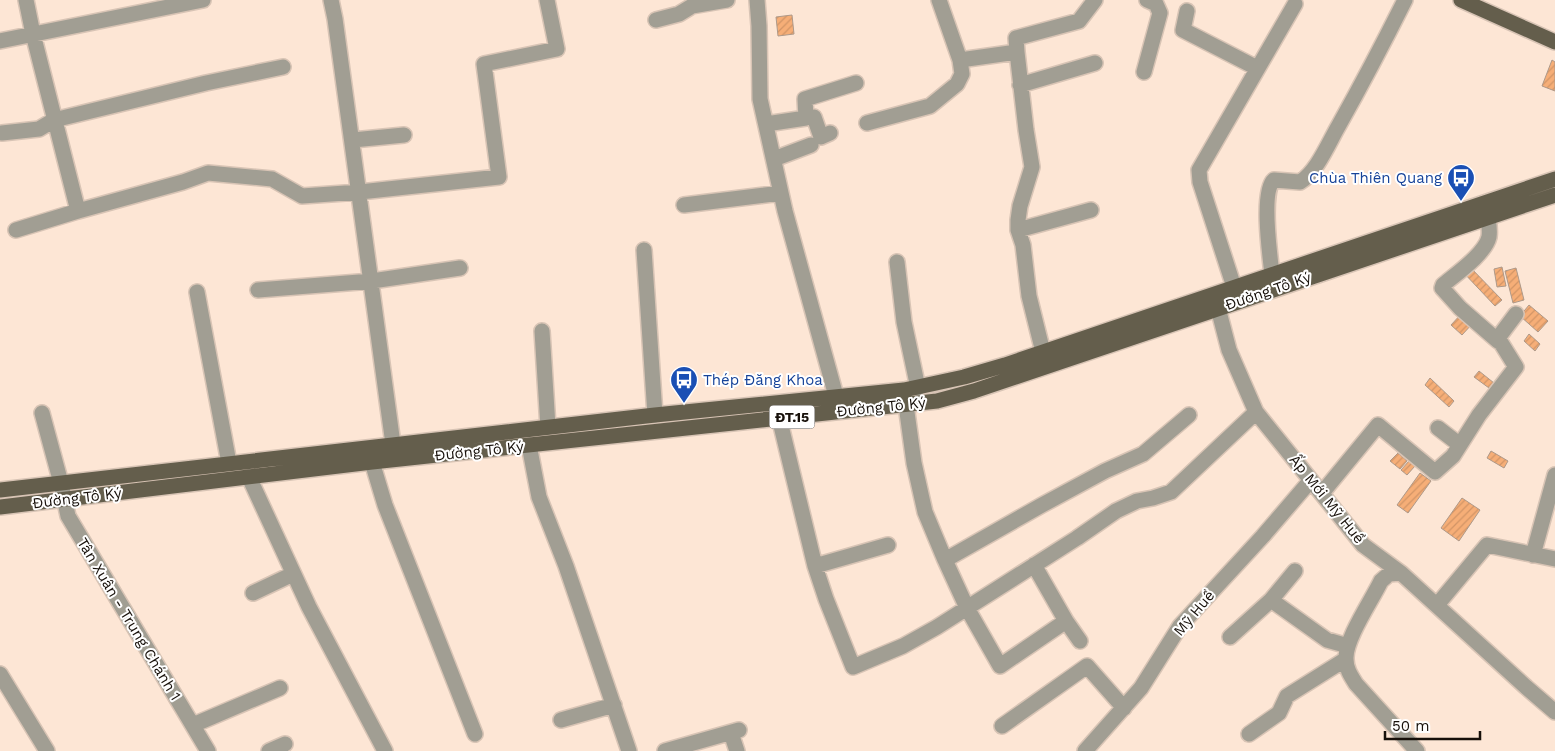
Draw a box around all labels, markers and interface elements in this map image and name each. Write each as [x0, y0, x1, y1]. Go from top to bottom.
bus stop icon: Chùa Thiên Quang [1446, 163, 1476, 202]
place label: Chùa Thiên Quang [1309, 169, 1442, 187]
street label: Đường Tô Ký [1223, 268, 1314, 314]
bus stop icon: Thép Đăng Khoa [669, 365, 699, 404]
place label: Thép Đăng Khoa [703, 371, 823, 389]
street label: Đường Tô Ký [835, 393, 927, 421]
road number: ĐT.15 [770, 406, 814, 428]
street label: Đường Tô Ký [433, 437, 525, 465]
street label: Ấp Mới Mỹ Huề [1286, 450, 1370, 547]
street label: Đường Tô Ký [31, 484, 123, 512]
street label: Tân Xuân - Trung Chánh 1 [73, 534, 185, 704]
street label: Mỹ Huề [1170, 586, 1218, 640]
scale bar [1385, 708, 1480, 740]
text: 50 m [1392, 717, 1429, 735]

